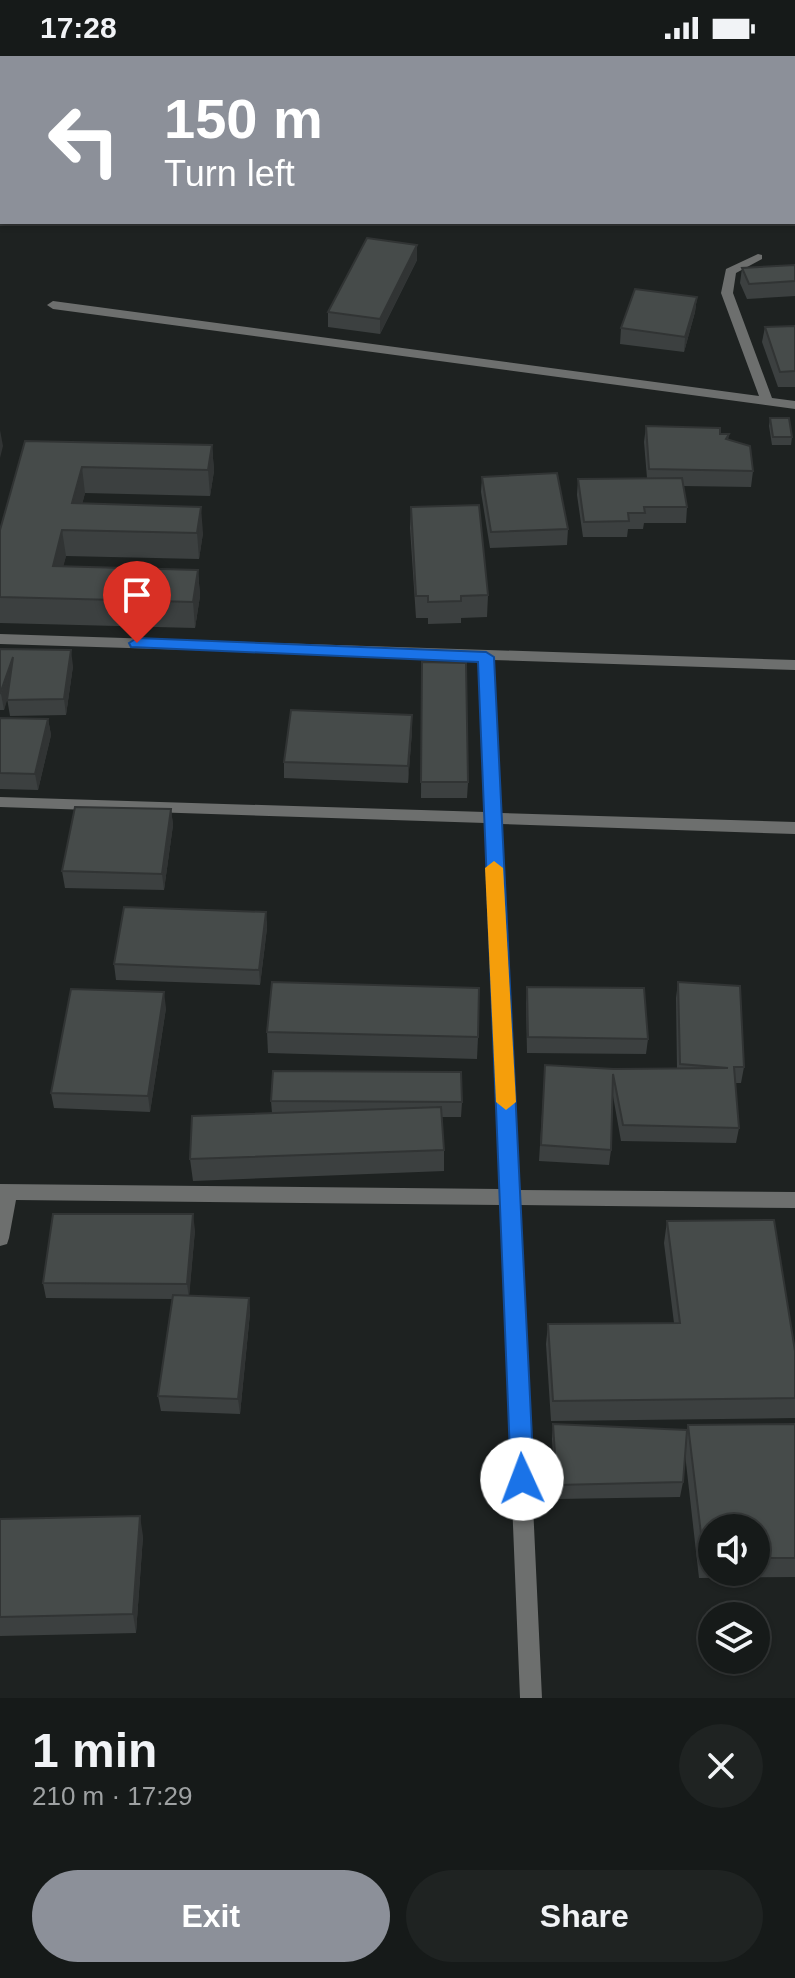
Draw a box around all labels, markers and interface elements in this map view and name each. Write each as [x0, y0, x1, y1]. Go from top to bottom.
text: 17:28 [40, 11, 117, 44]
text: 150 m [164, 87, 323, 150]
icon: left [32, 88, 136, 192]
text: Turn left [164, 153, 295, 194]
pin [103, 561, 171, 643]
icon: arrive [115, 573, 159, 617]
position arrow [480, 1437, 564, 1521]
map controls [698, 1514, 770, 1674]
button: sound [698, 1514, 770, 1586]
button: layers [698, 1602, 770, 1674]
text: 1 min [32, 1724, 157, 1777]
button: close [679, 1724, 763, 1808]
text: 210 m · 17:29 [32, 1781, 192, 1811]
button: Exit [32, 1870, 390, 1962]
button: Share [406, 1870, 763, 1962]

